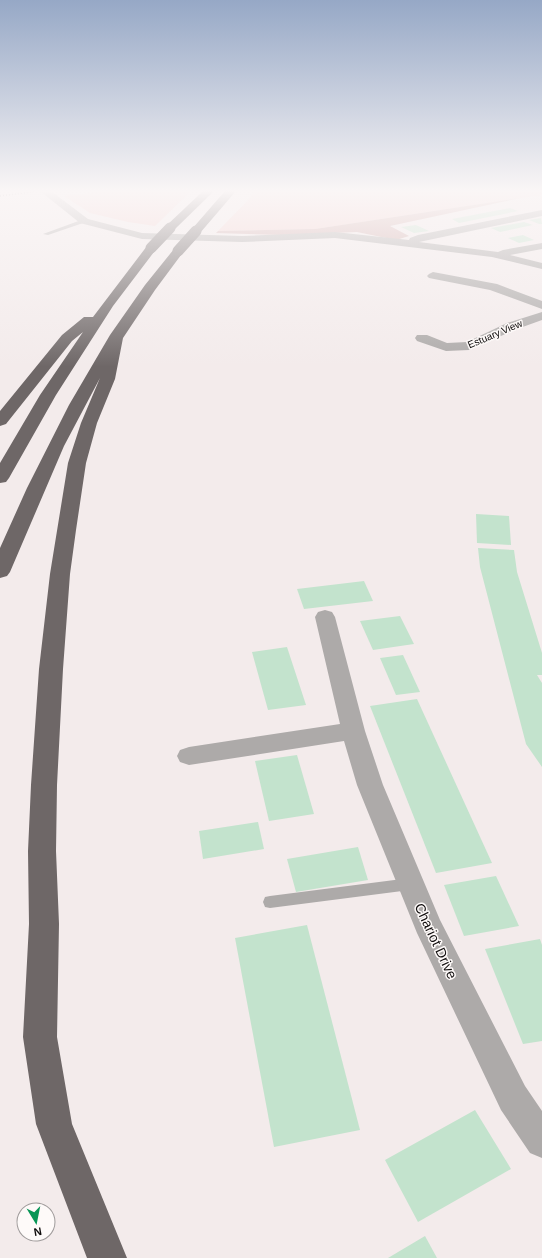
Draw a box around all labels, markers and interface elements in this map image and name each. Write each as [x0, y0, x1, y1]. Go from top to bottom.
street label: Estuary View [466, 317, 525, 350]
street label: Chariot Drive [411, 901, 461, 982]
north arrow [16, 1202, 56, 1242]
text: N [33, 1225, 43, 1238]

